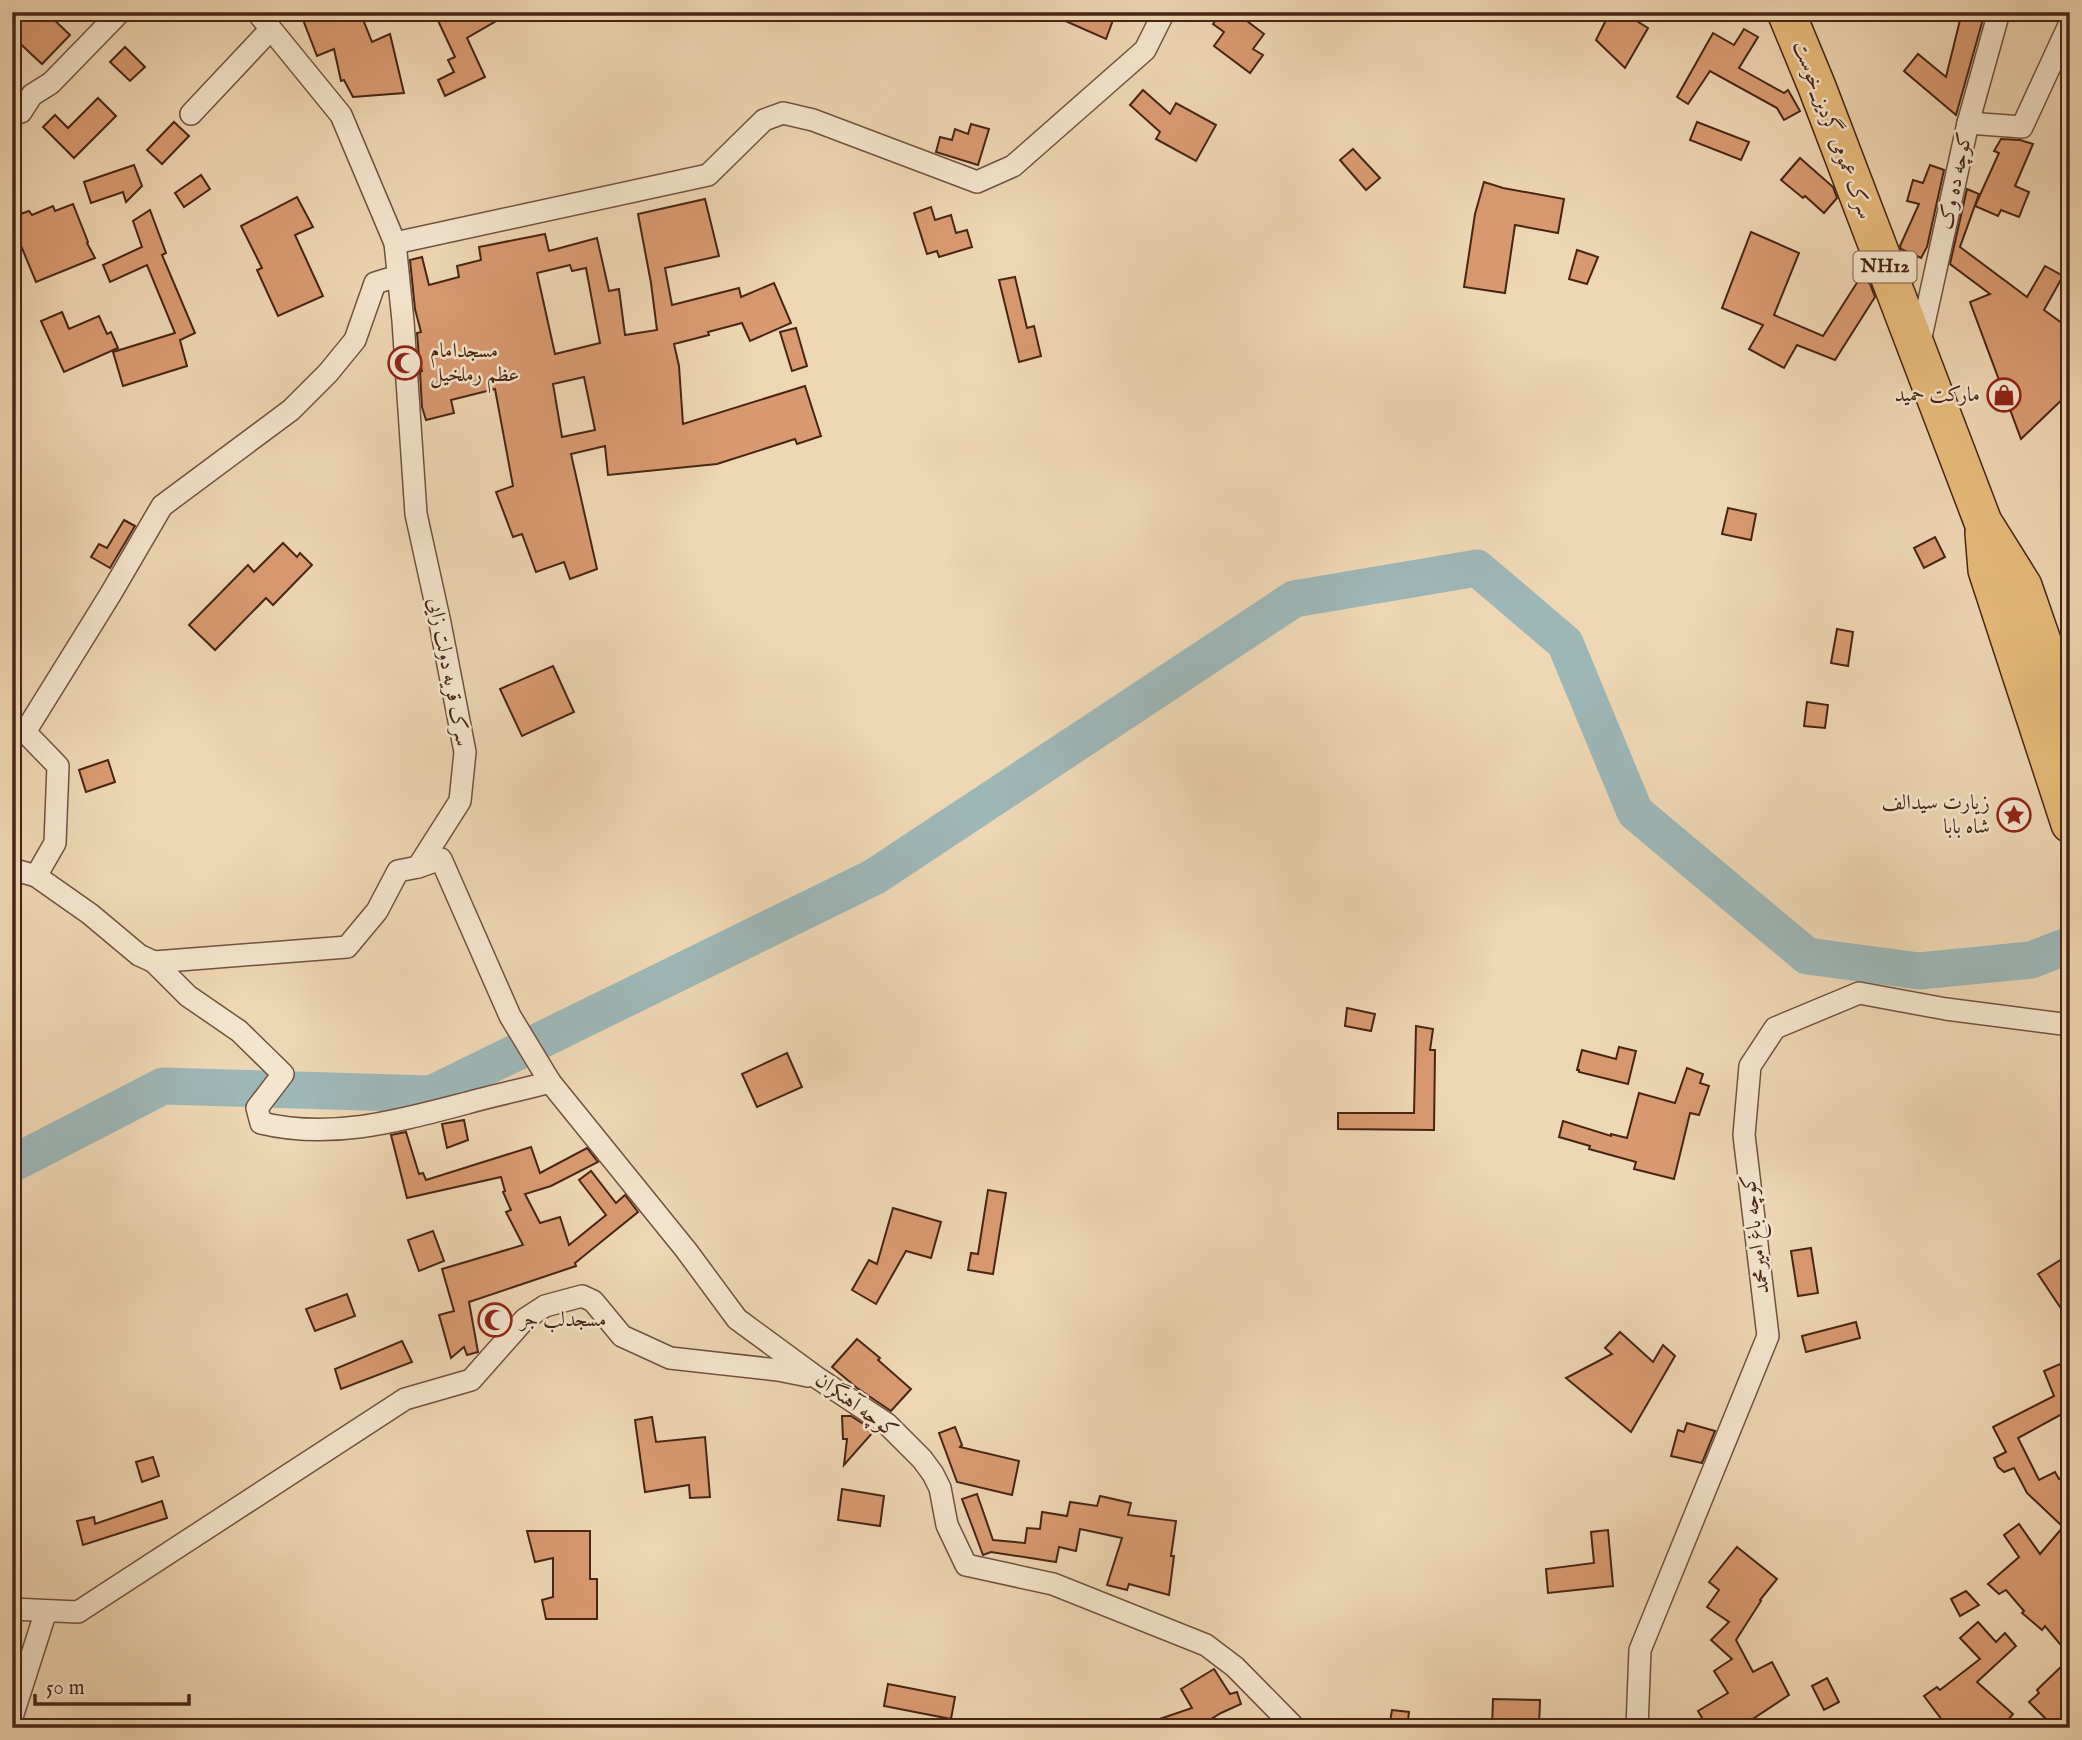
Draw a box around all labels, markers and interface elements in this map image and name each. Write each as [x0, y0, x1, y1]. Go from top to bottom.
street label: سرک عمومی گردیز_خوست [1786, 36, 1880, 223]
street label: کوچه ده وک [1933, 130, 1979, 232]
road number: NH12 [1854, 252, 1916, 282]
place label: مسجدامام عظم رملخیل [430, 338, 519, 394]
mosque icon: مسجدامام عظم رملخیل [386, 344, 424, 382]
shop icon: مارکت حمید [1985, 376, 2023, 414]
place label: مارکت حمید [1894, 382, 1980, 409]
street label: سرک قریه دولت زایی [420, 595, 476, 749]
place label: زیارت سیدالف شاه بابا [1882, 790, 1990, 841]
place icon: زیارت سیدالف شاه بابا [1995, 796, 2033, 834]
street label: کوچه باغ امیرمحمد [1735, 1172, 1780, 1295]
mosque icon: مسجدلب جر [476, 1301, 514, 1339]
place label: مسجدلب جر [518, 1307, 606, 1334]
street label: کوچه آهنگران [809, 1366, 903, 1445]
scale bar [35, 1663, 189, 1707]
text: 50 m [46, 1675, 85, 1702]

